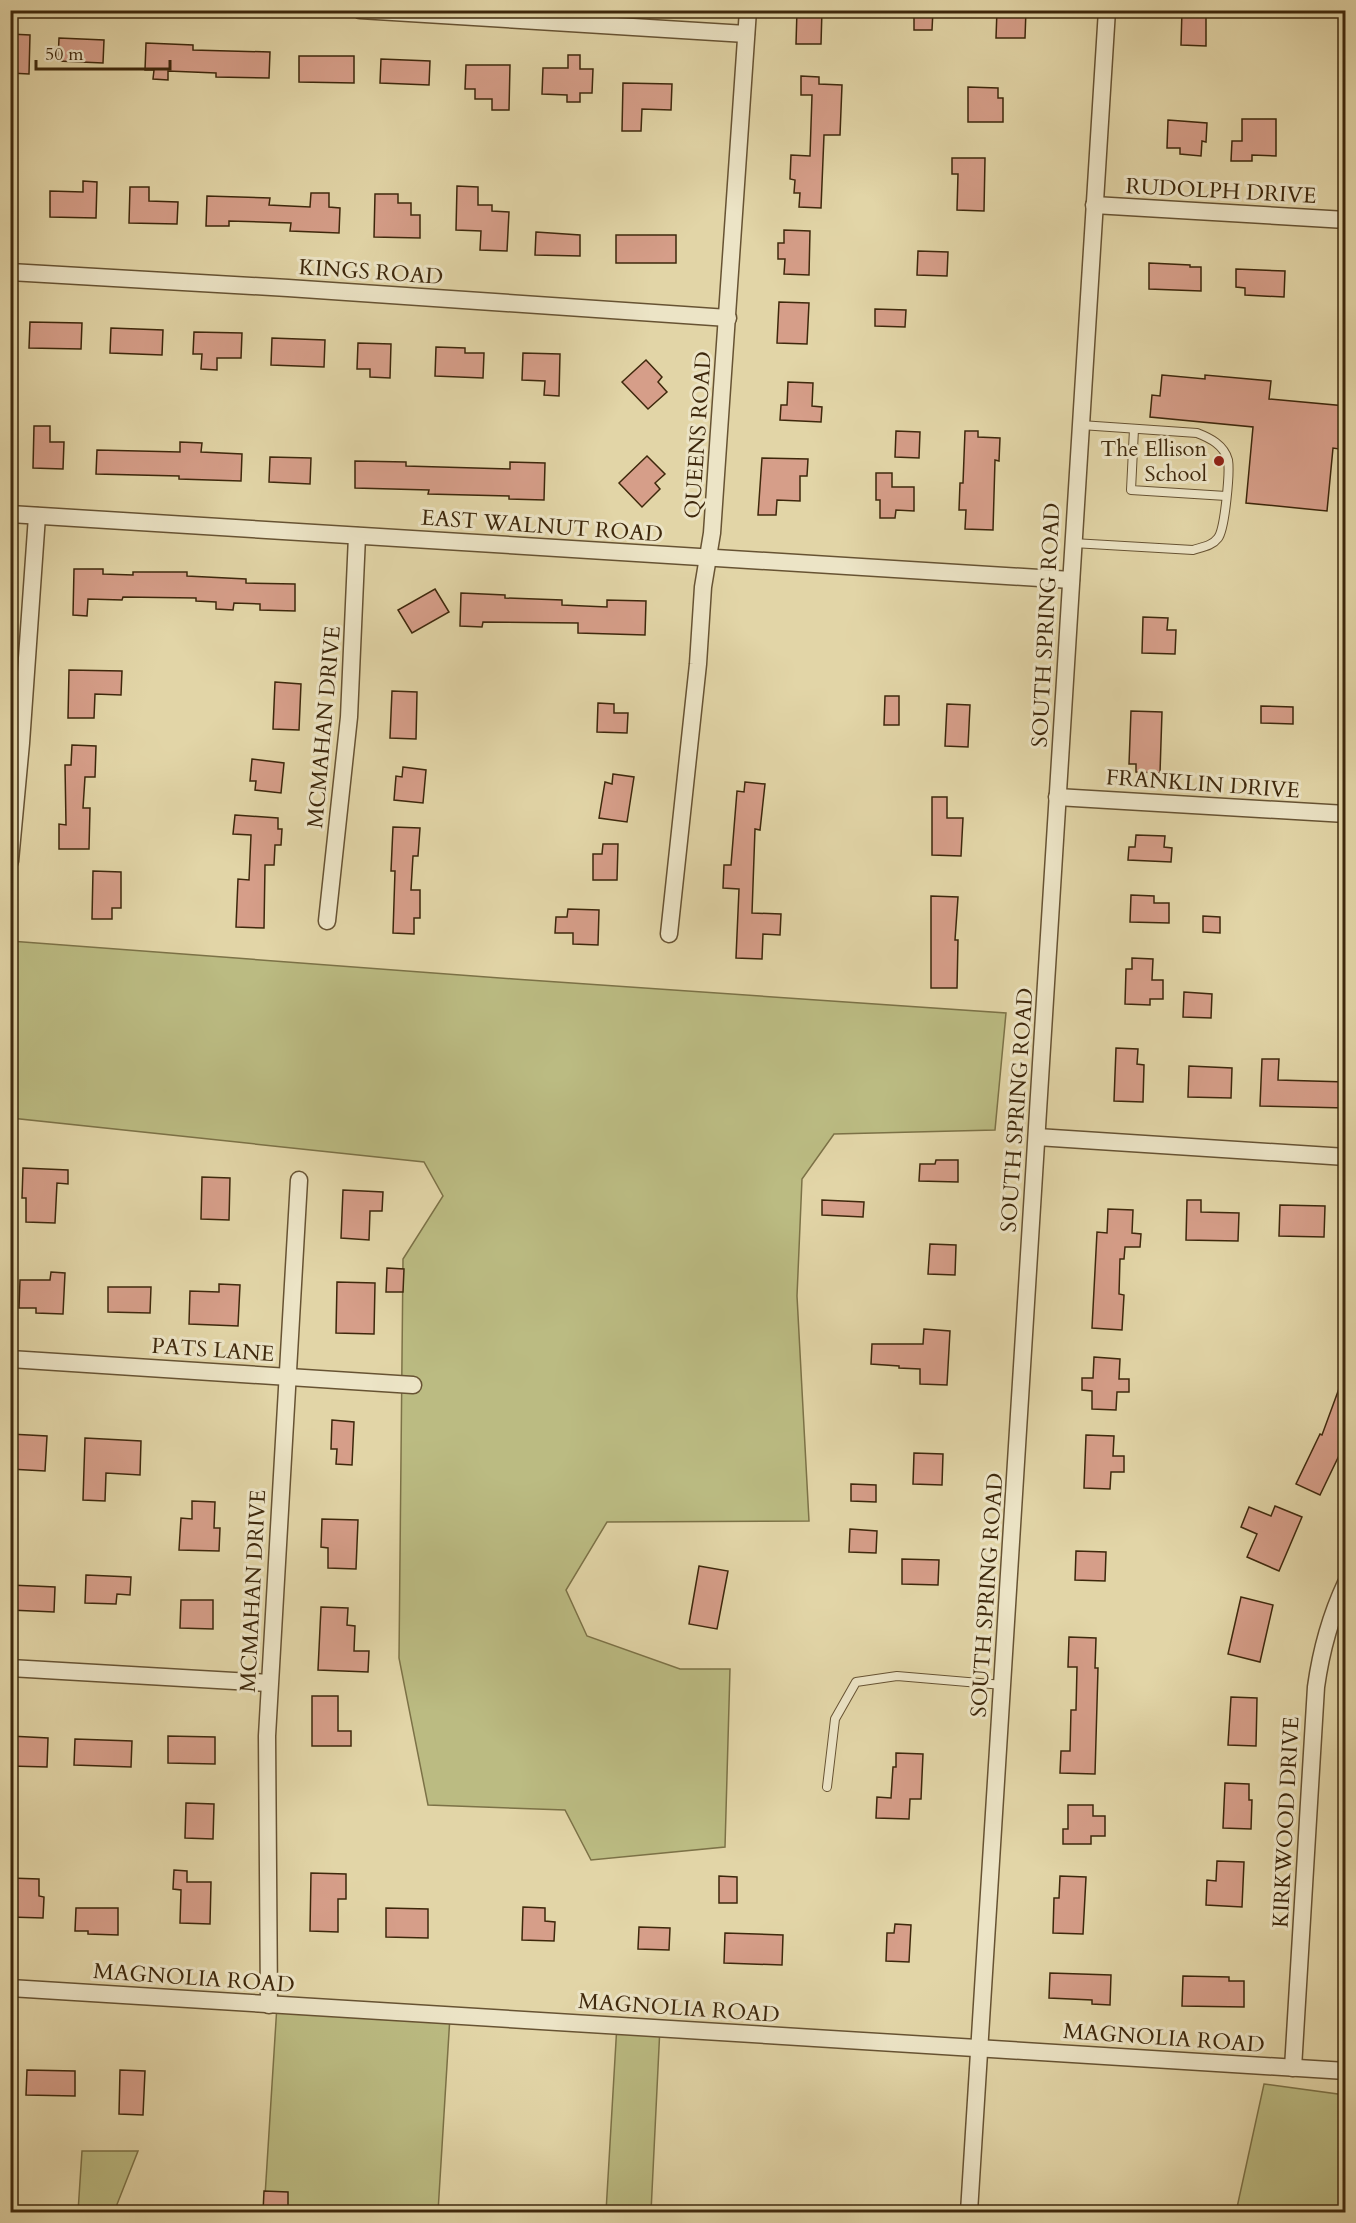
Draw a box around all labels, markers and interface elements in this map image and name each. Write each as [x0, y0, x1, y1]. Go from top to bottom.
scale bar [36, 33, 170, 71]
text: 50 m [45, 42, 84, 67]
street label: RUDOLPH DRIVE [1125, 171, 1317, 211]
street label: KINGS ROAD [298, 252, 444, 292]
street label: QUEENS ROAD [677, 350, 719, 520]
place label: The Ellison School [1100, 434, 1207, 489]
marker: The Ellison School [1212, 454, 1226, 468]
street label: SOUTH SPRING ROAD [1025, 502, 1067, 748]
street label: EAST WALNUT ROAD [420, 503, 664, 549]
street label: MCMAHAN DRIVE [300, 625, 348, 830]
street label: FRANKLIN DRIVE [1105, 762, 1301, 806]
street label: SOUTH SPRING ROAD [993, 987, 1041, 1233]
street label: PATS LANE [151, 1331, 275, 1369]
street label: SOUTH SPRING ROAD [963, 1472, 1011, 1718]
street label: MCMAHAN DRIVE [233, 1489, 273, 1693]
street label: KIRKWOOD DRIVE [1265, 1715, 1307, 1929]
street label: MAGNOLIA ROAD [92, 1956, 296, 2000]
street label: MAGNOLIA ROAD [577, 1986, 781, 2030]
street label: MAGNOLIA ROAD [1062, 2016, 1266, 2060]

